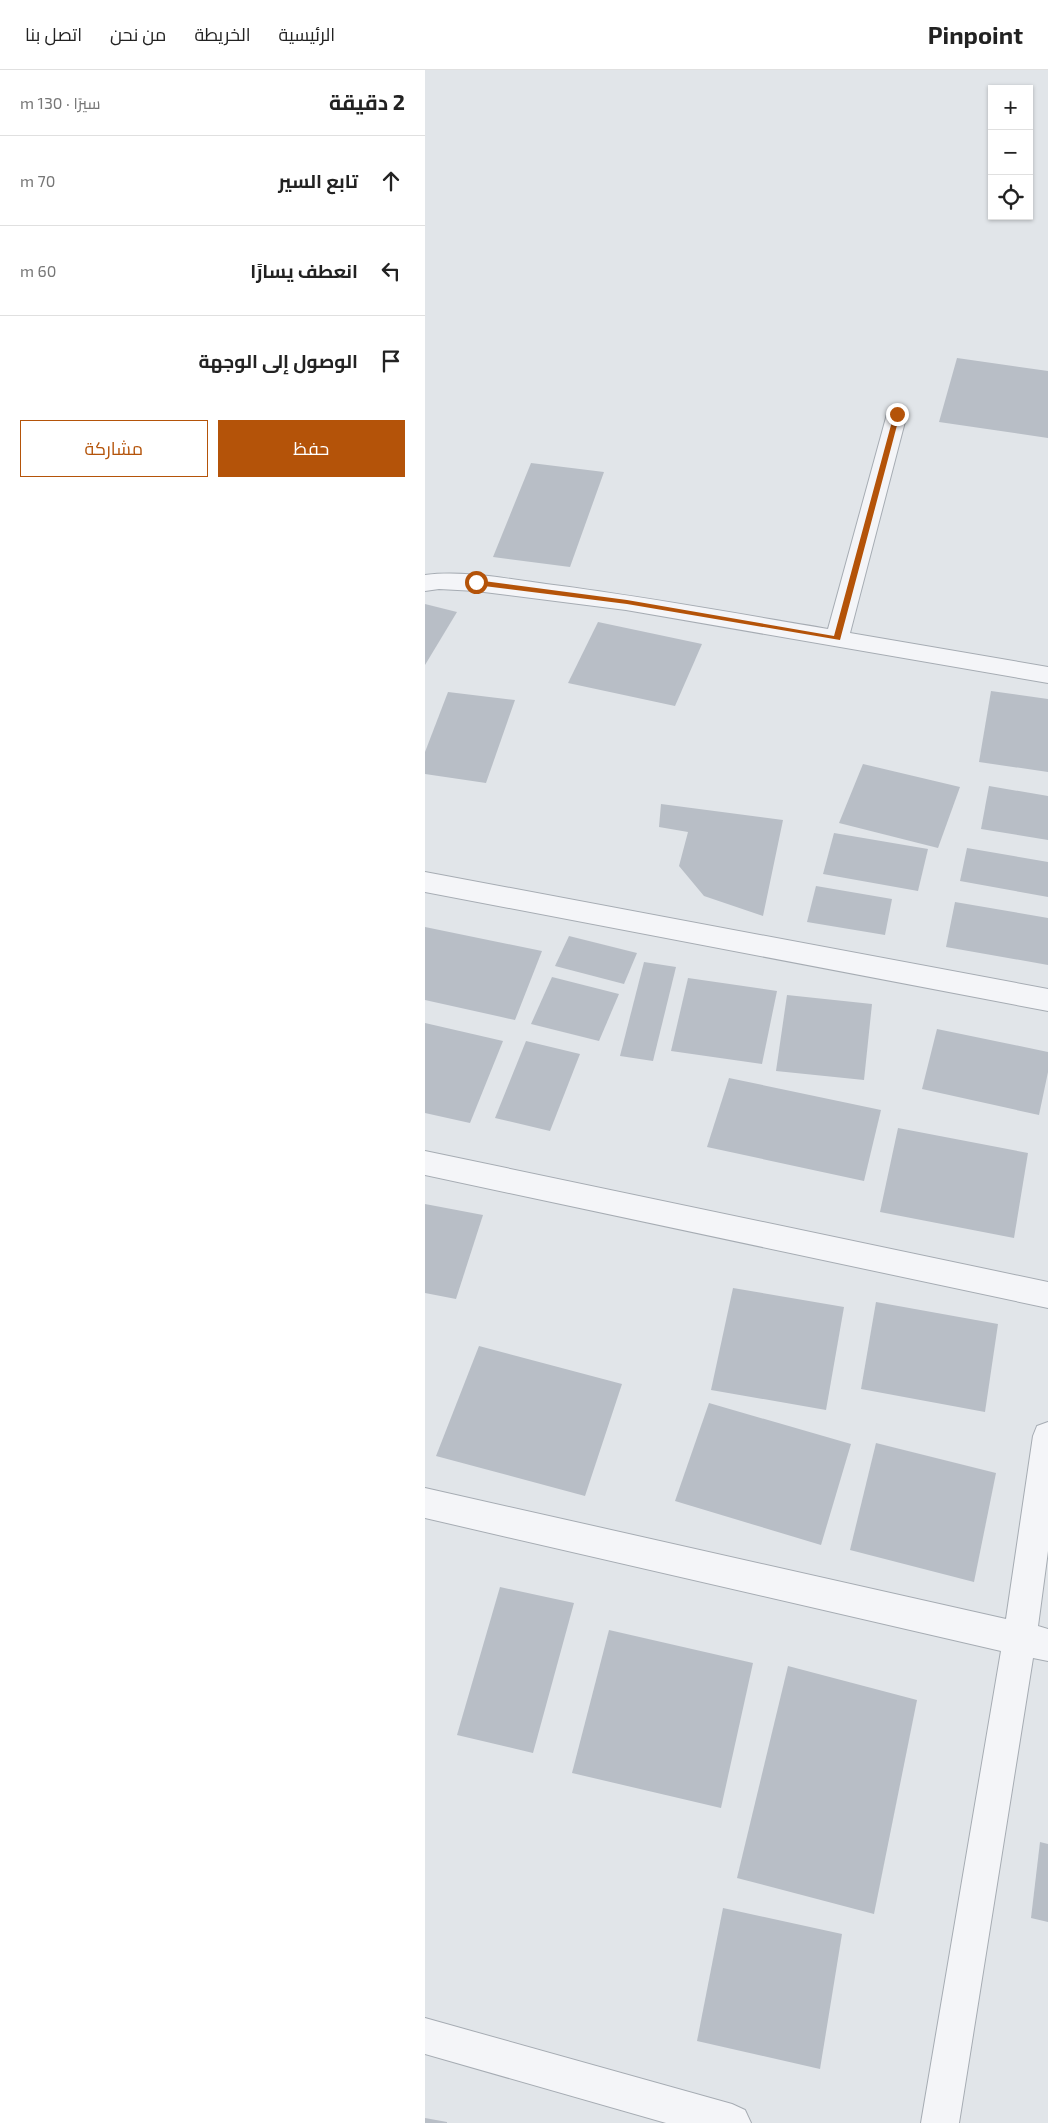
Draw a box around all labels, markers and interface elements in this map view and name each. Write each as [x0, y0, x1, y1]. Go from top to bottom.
text: Pinpoint [928, 20, 1023, 49]
text: اتصل بنا [25, 23, 82, 45]
text: من نحن [110, 23, 166, 45]
text: الخريطة [194, 23, 251, 45]
text: الرئيسية [279, 23, 335, 45]
map controls [988, 85, 1033, 220]
button: + [988, 85, 1033, 130]
text: 2 دقيقة [329, 89, 405, 114]
text: سيرًا · 130 m [20, 93, 100, 112]
button: − [988, 130, 1033, 175]
icon: ahead [377, 167, 405, 195]
text: تابع السير [278, 169, 358, 192]
text: 70 m [20, 171, 55, 190]
button: locate [988, 175, 1033, 220]
icon: left [377, 257, 405, 285]
text: انعطف يسارًا [250, 259, 358, 282]
text: 60 m [20, 261, 56, 280]
icon: arrive [377, 347, 405, 375]
text: الوصول إلى الوجهة [198, 349, 358, 372]
route end [886, 403, 909, 426]
button: مشاركة [20, 420, 208, 477]
button: حفظ [218, 420, 405, 477]
route start [465, 571, 488, 594]

